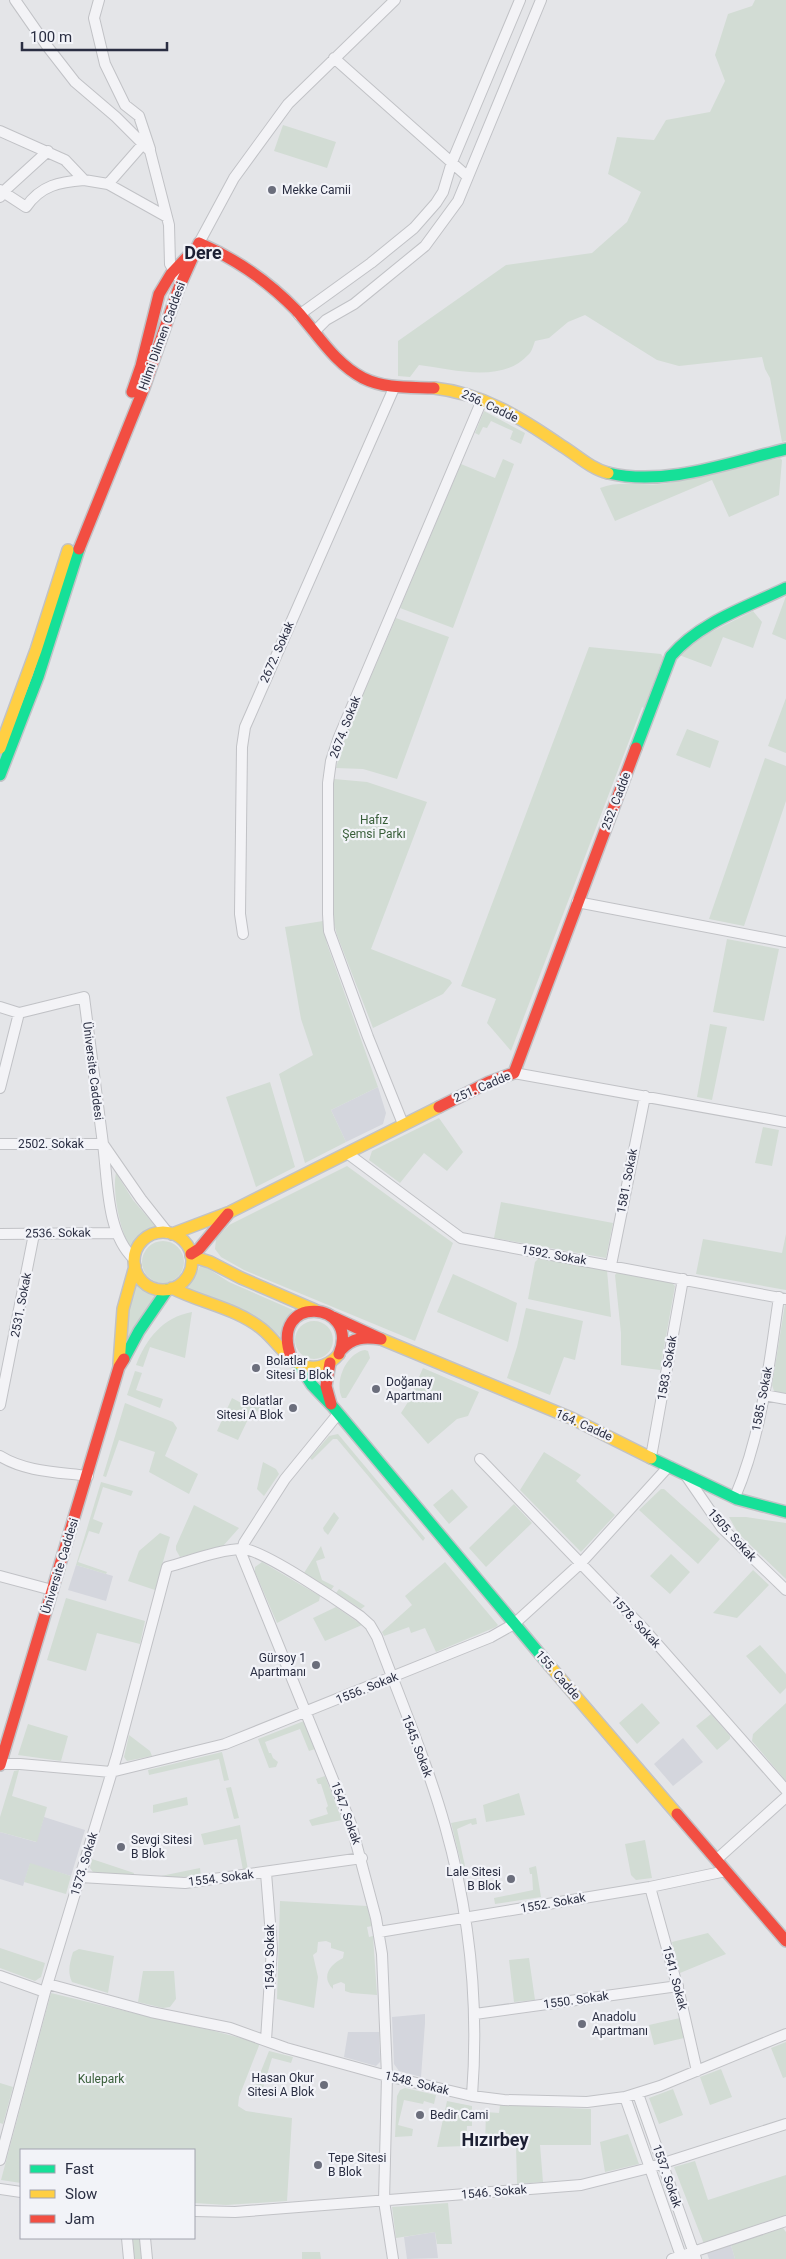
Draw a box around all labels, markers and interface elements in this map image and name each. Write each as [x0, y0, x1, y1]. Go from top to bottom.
scale bar [22, 20, 168, 52]
text: 100 m [30, 28, 72, 46]
place label: Mekke Camii [282, 183, 351, 197]
marker: Mekke Camii [266, 184, 278, 196]
district label: Dere [184, 242, 222, 263]
street label: Hilmi Dilmen Caddesi [136, 280, 188, 392]
street label: 256. Cadde [460, 387, 520, 425]
street label: 2672. Sokak [257, 618, 297, 685]
street label: 2674. Sokak [327, 693, 364, 760]
street label: 252. Cadde [599, 770, 633, 832]
park label: Hafız Şemsi Parkı [342, 813, 406, 841]
street label: Üniversite Caddesi [80, 1021, 107, 1121]
street label: 251. Cadde [451, 1069, 513, 1105]
street label: 2502. Sokak [18, 1137, 85, 1151]
street label: 1581. Sokak [614, 1146, 640, 1215]
street label: 2536. Sokak [25, 1225, 92, 1241]
street label: 1592. Sokak [520, 1242, 589, 1268]
street label: 2531. Sokak [8, 1270, 34, 1339]
street label: 1583. Sokak [654, 1333, 680, 1402]
place label: Bolatlar Sitesi B Blok [266, 1354, 333, 1382]
marker: Bolatlar Sitesi B Blok [250, 1362, 262, 1374]
street label: 1585. Sokak [749, 1364, 775, 1433]
place label: Doğanay Apartmanı [386, 1375, 442, 1403]
marker: Doğanay Apartmanı [370, 1383, 382, 1395]
place label: Bolatlar Sitesi A Blok [216, 1394, 284, 1422]
marker: Bolatlar Sitesi A Blok [287, 1402, 299, 1414]
street label: 164. Cadde [553, 1406, 615, 1444]
street label: 1505. Sokak [705, 1506, 760, 1565]
street label: Üniversite Caddesi [38, 1516, 81, 1615]
street label: 1578. Sokak [608, 1593, 664, 1651]
street label: 155. Cadde [533, 1648, 583, 1702]
place label: Gürsoy 1 Apartmanı [250, 1651, 306, 1679]
marker: Gürsoy 1 Apartmanı [310, 1659, 322, 1671]
street label: 1556. Sokak [334, 1669, 401, 1707]
street label: 1545. Sokak [399, 1713, 436, 1780]
street label: 1547. Sokak [328, 1780, 364, 1847]
street label: 1573. Sokak [68, 1830, 101, 1898]
place label: Sevgi Sitesi B Blok [131, 1833, 192, 1861]
marker: Sevgi Sitesi B Blok [115, 1841, 127, 1853]
place label: Lale Sitesi B Blok [446, 1865, 502, 1893]
street label: 1554. Sokak [188, 1867, 255, 1889]
marker: Lale Sitesi B Blok [505, 1873, 517, 1885]
street label: 1552. Sokak [519, 1890, 588, 1916]
street label: 1549. Sokak [263, 1923, 277, 1990]
street label: 1541. Sokak [660, 1944, 691, 2012]
street label: 1550. Sokak [542, 1988, 610, 2012]
place label: Anadolu Apartmanı [592, 2010, 648, 2038]
marker: Anadolu Apartmanı [576, 2018, 588, 2030]
street label: 1548. Sokak [383, 2068, 451, 2098]
place label: Hasan Okur Sitesi A Blok [247, 2071, 315, 2099]
park label: Kulepark [78, 2072, 125, 2086]
marker: Hasan Okur Sitesi A Blok [318, 2079, 330, 2091]
place label: Bedir Cami [430, 2108, 488, 2122]
marker: Bedir Cami [414, 2109, 426, 2121]
district label: Hızırbey [461, 2129, 529, 2150]
street label: 1537. Sokak [650, 2143, 685, 2210]
legend [20, 2149, 195, 2239]
place label: Tepe Sitesi B Blok [328, 2151, 387, 2179]
marker: Tepe Sitesi B Blok [312, 2159, 324, 2171]
text: Fast [65, 2160, 94, 2178]
street label: 1546. Sokak [461, 2182, 528, 2202]
text: Slow [65, 2185, 97, 2203]
text: Jam [65, 2210, 95, 2228]

